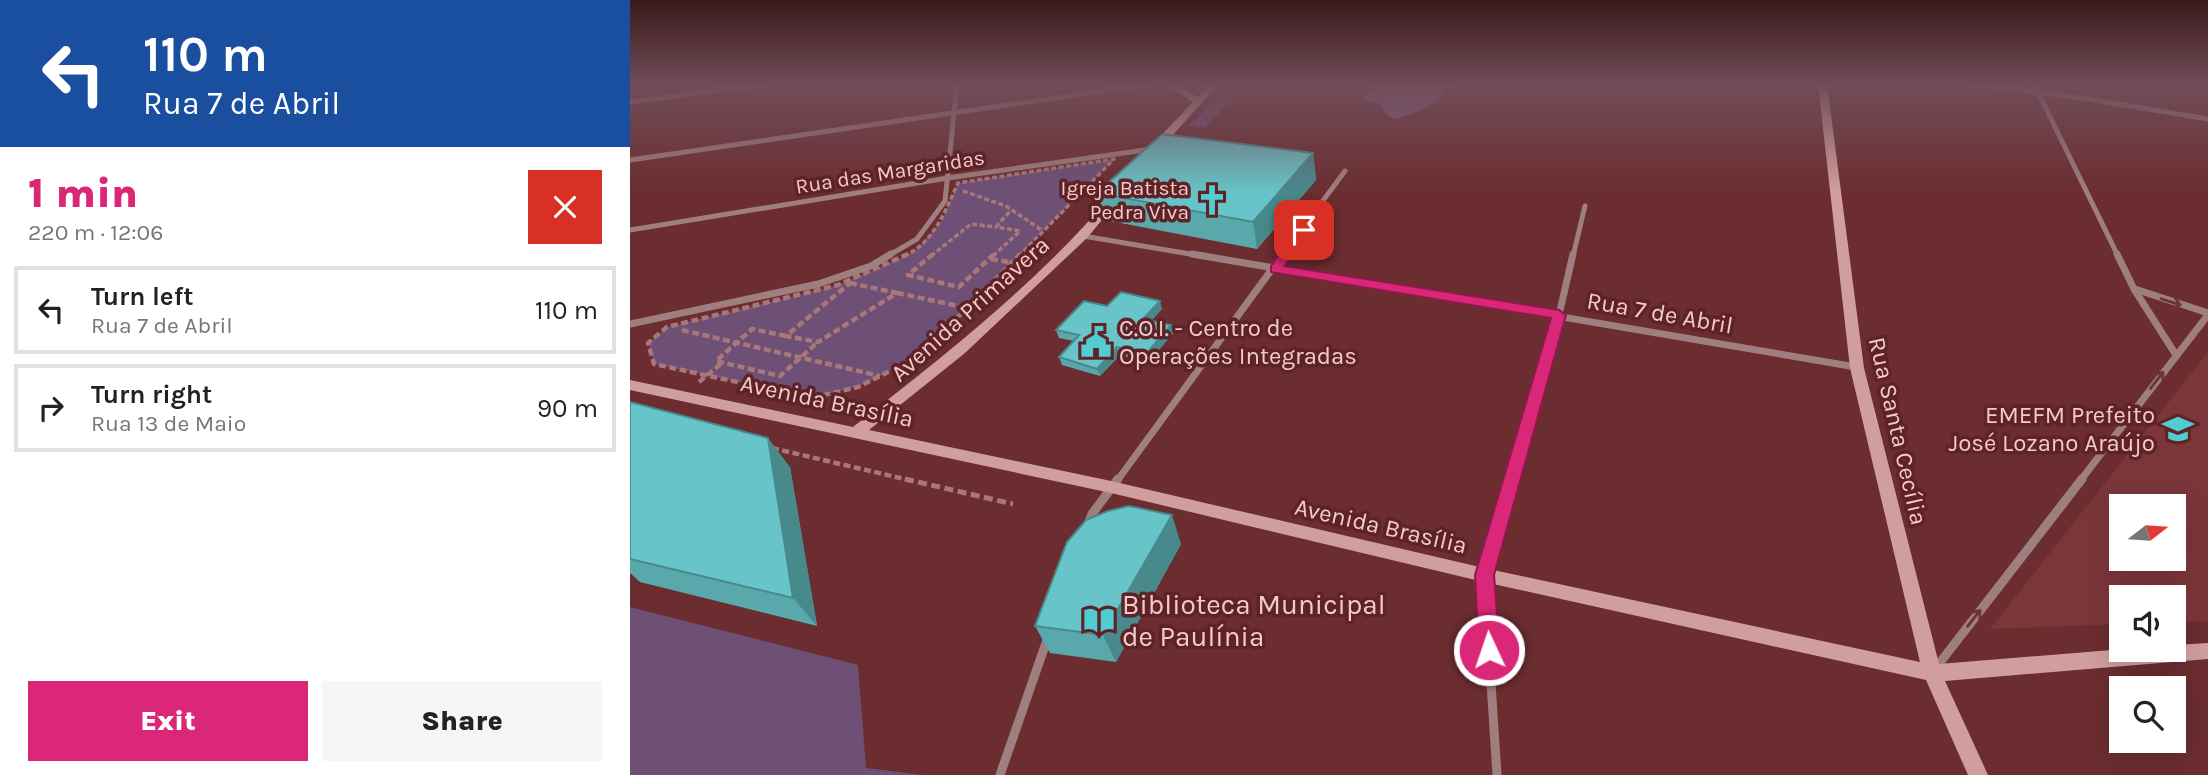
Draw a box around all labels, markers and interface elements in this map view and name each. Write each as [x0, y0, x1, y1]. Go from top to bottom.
text: 110 m [143, 26, 268, 83]
icon: left [28, 28, 119, 119]
text: Rua 7 de Abril [143, 85, 340, 122]
street label: Rua das Margaridas [794, 145, 986, 199]
text: 1 min [28, 168, 138, 218]
button: close [528, 170, 602, 244]
place label: Igreja Batista Pedra Viva [1061, 176, 1189, 224]
church icon: Igreja Batista Pedra Viva [1195, 183, 1229, 217]
pin [1274, 200, 1334, 260]
icon: arrive [1285, 211, 1323, 249]
text: 220 m · 12:06 [28, 219, 163, 246]
street label: Avenida Primavera [885, 231, 1055, 387]
text: Turn left [91, 281, 193, 312]
street label: Rua 7 de Abril [1585, 286, 1735, 340]
icon: left [32, 291, 70, 329]
text: 110 m [535, 295, 598, 326]
one-way arrow [2159, 297, 2181, 309]
text: Rua 7 de Abril [91, 312, 233, 339]
place label: C.O.I. - Centro de Operações Integradas [1119, 314, 1357, 370]
public building icon: C.O.I. - Centro de Operações Integradas [1079, 325, 1113, 359]
street label: Rua Santa Cecília [1863, 334, 1933, 528]
street label: Avenida Brasília [738, 369, 916, 433]
one-way arrow [2149, 371, 2164, 389]
text: Turn right [91, 379, 212, 410]
icon: right [32, 389, 70, 427]
text: 90 m [537, 393, 598, 424]
place label: EMEFM Prefeito José Lozano Araújo [1948, 401, 2155, 457]
text: Rua 13 de Maio [91, 410, 246, 437]
school or university icon: EMEFM Prefeito José Lozano Araújo [2161, 412, 2195, 446]
street label: Avenida Brasília [1292, 493, 1470, 559]
north arrow [2109, 494, 2186, 570]
map controls [2109, 494, 2186, 753]
button: sound [2109, 585, 2186, 662]
place label: Biblioteca Municipal de Paulínia [1122, 588, 1386, 653]
library icon: Biblioteca Municipal de Paulínia [1082, 603, 1116, 637]
one-way arrow [1966, 610, 1981, 628]
position arrow [1452, 613, 1526, 687]
button: search [2109, 676, 2186, 753]
button: Exit [28, 681, 308, 761]
button: Share [322, 681, 602, 761]

